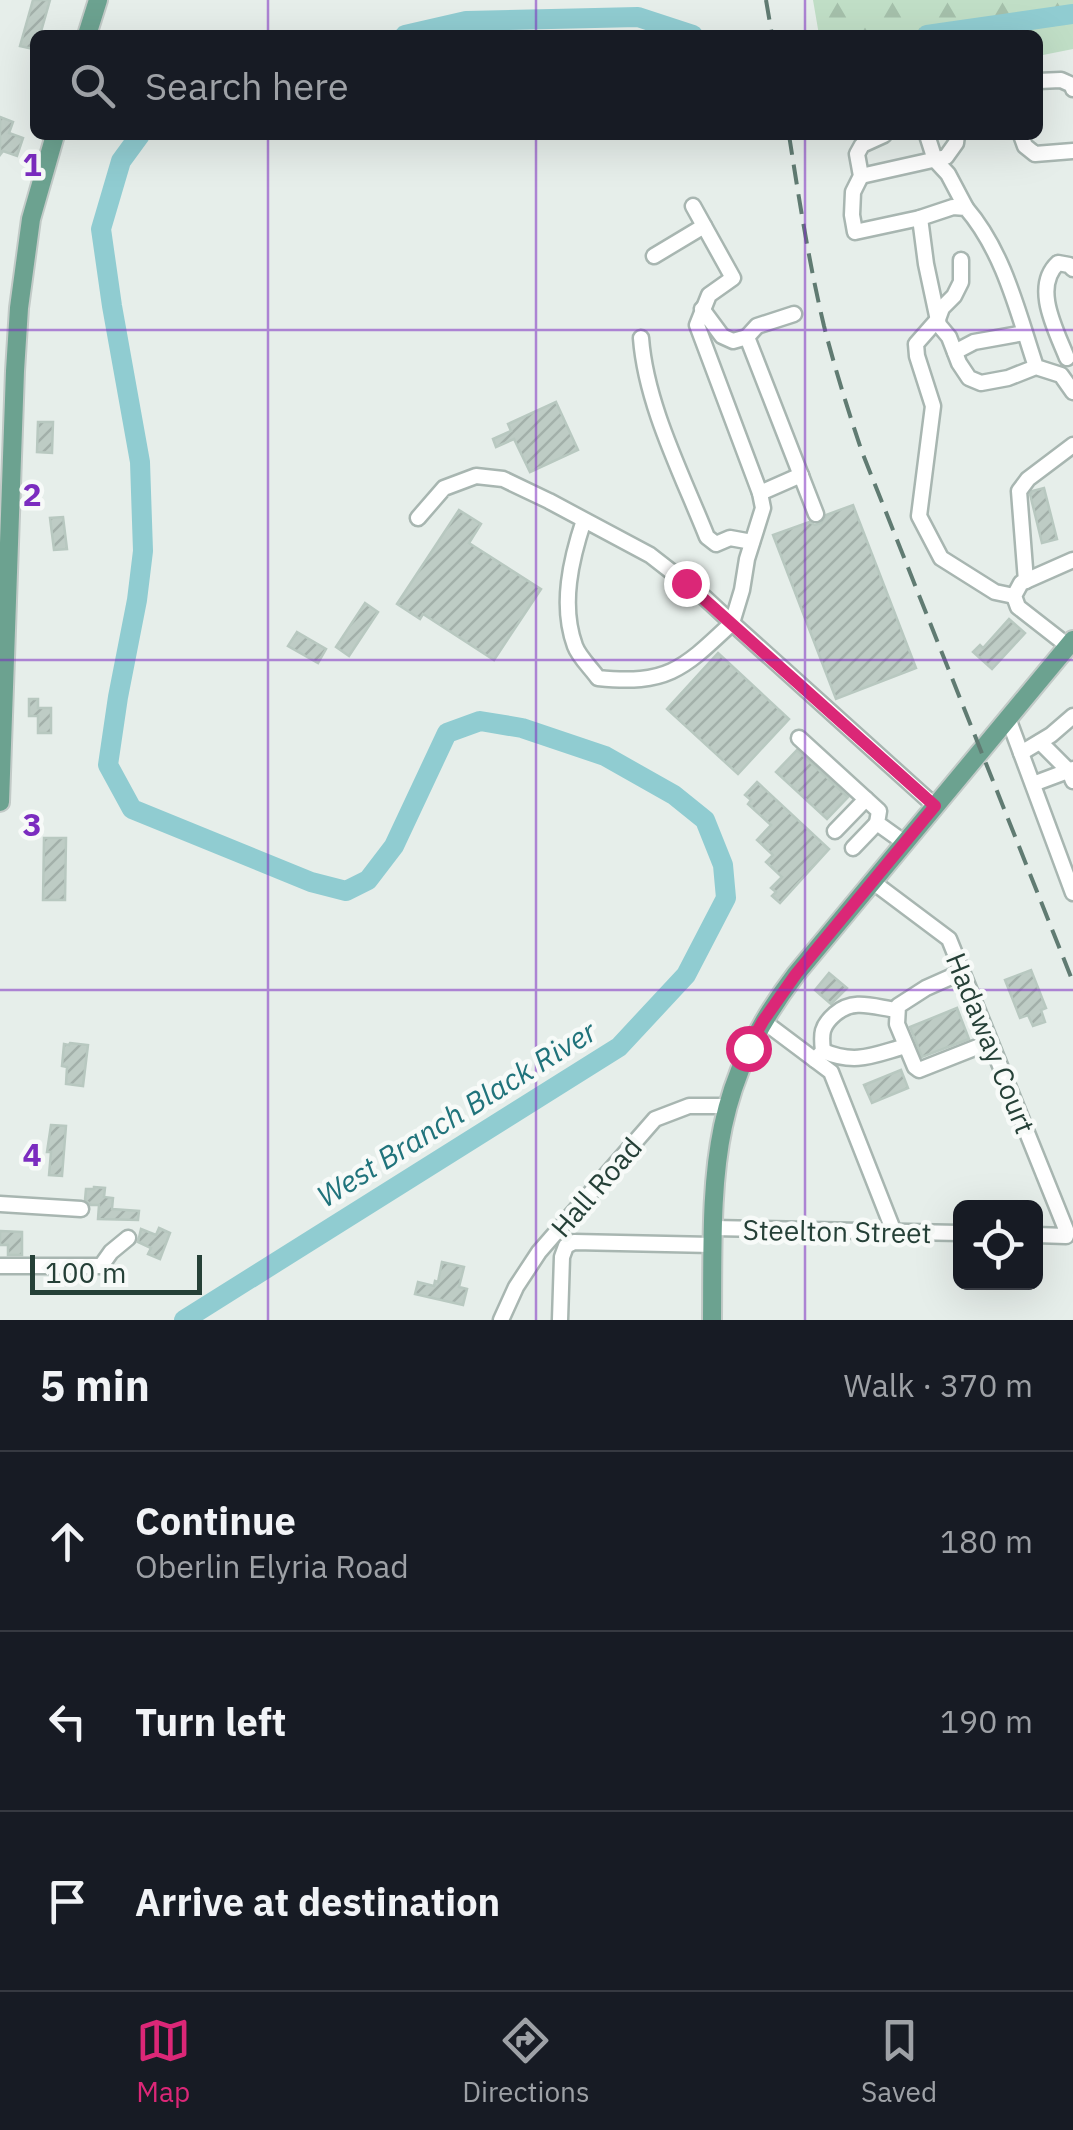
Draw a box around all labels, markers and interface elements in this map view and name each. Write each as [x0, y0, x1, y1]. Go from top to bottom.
search box [30, 30, 1043, 140]
icon: search [65, 58, 120, 113]
text: Search here [145, 61, 349, 110]
text: 1 [22, 143, 42, 185]
text: 2 [22, 473, 42, 515]
route end [664, 561, 710, 607]
text: 3 [22, 803, 42, 845]
street label: Hadaway Court [938, 947, 1044, 1139]
water label: West Branch Black River [309, 1010, 604, 1215]
route start [726, 1026, 772, 1072]
street label: Hall Road [542, 1129, 650, 1245]
text: 4 [22, 1133, 42, 1175]
map controls [953, 1200, 1043, 1290]
button: locate [953, 1200, 1043, 1290]
street label: Steelton Street [742, 1211, 932, 1251]
scale bar [30, 1250, 202, 1294]
text: 100 m [45, 1254, 126, 1291]
text: 5 min [40, 1358, 150, 1413]
text: Walk · 370 m [844, 1364, 1033, 1406]
text: Continue [135, 1496, 296, 1545]
icon: ahead [40, 1514, 95, 1569]
text: 180 m [940, 1520, 1033, 1562]
text: Oberlin Elyria Road [135, 1545, 409, 1587]
icon: left [40, 1694, 95, 1749]
text: Turn left [135, 1697, 286, 1746]
text: 190 m [940, 1700, 1033, 1742]
icon: arrive [40, 1874, 95, 1929]
text: Arrive at destination [135, 1877, 500, 1926]
tab: Map [136, 2013, 191, 2110]
tab: Directions [462, 2013, 590, 2110]
tab: Saved [861, 2013, 937, 2110]

